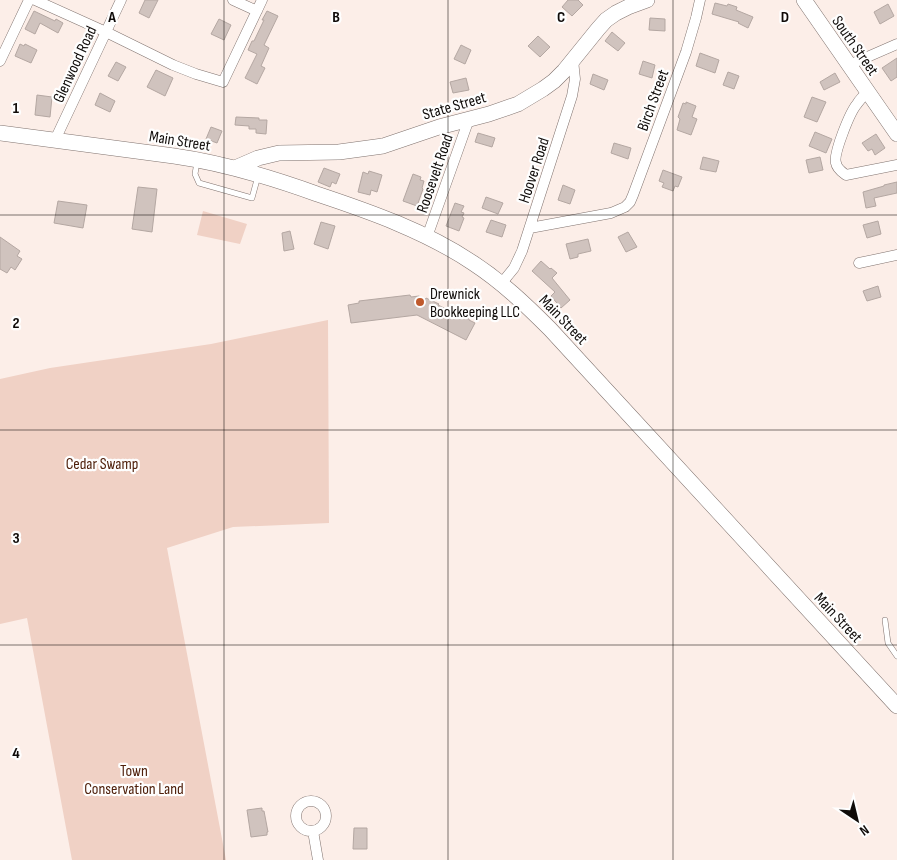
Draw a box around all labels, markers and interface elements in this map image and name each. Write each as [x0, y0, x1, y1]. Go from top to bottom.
text: A [107, 8, 116, 27]
text: B [332, 8, 340, 27]
text: C [557, 8, 565, 27]
text: D [781, 8, 789, 27]
street label: South Street [827, 12, 882, 79]
street label: Glenwood Road [49, 23, 101, 106]
street label: Birch Street [634, 67, 673, 134]
street label: State Street [420, 88, 489, 125]
text: 1 [13, 99, 20, 118]
street label: Main Street [148, 127, 212, 156]
street label: Roosevelt Road [413, 132, 458, 215]
street label: Hoover Road [515, 135, 554, 206]
place label: Drewnick Bookkeeping LLC [430, 285, 520, 322]
street label: Main Street [535, 291, 591, 349]
marker: Drewnick Bookkeeping LLC [414, 296, 426, 308]
text: 2 [12, 314, 20, 333]
park label: Cedar Swamp [66, 455, 138, 474]
text: 3 [12, 529, 20, 548]
street label: Main Street [810, 589, 866, 647]
text: 4 [12, 744, 20, 763]
park label: Town Conservation Land [84, 762, 184, 799]
north arrow [832, 795, 882, 845]
text: N [856, 821, 872, 839]

